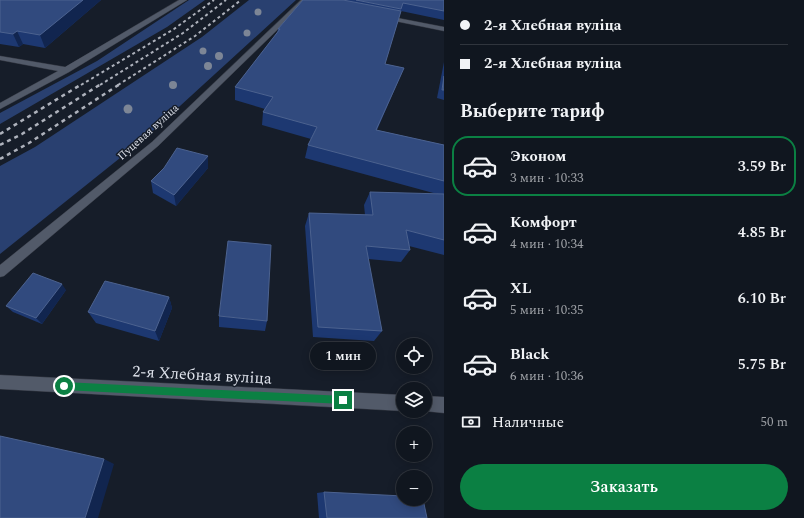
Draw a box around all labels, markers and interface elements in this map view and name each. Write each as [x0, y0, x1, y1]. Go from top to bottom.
text: 2-я Хлебная вуліца [484, 14, 622, 37]
text: 2-я Хлебная вуліца [484, 52, 622, 75]
text: Выберите тариф [460, 98, 605, 125]
street label: Пуцевая вуліца [113, 99, 183, 164]
text: Эконом [510, 145, 566, 168]
icon: car [462, 148, 498, 184]
text: 3.59 Br [738, 155, 786, 178]
text: 3 мин · 10:33 [510, 168, 583, 188]
text: Комфорт [510, 211, 577, 234]
icon: car [462, 214, 498, 250]
text: 4.85 Br [738, 221, 786, 244]
text: 4 мин · 10:34 [510, 234, 583, 254]
text: XL [510, 277, 531, 300]
icon: car [462, 280, 498, 316]
text: 6.10 Br [738, 287, 786, 310]
text: 5 мин · 10:35 [510, 300, 583, 320]
map controls [396, 338, 432, 506]
button: locate [396, 338, 432, 374]
callout: 1 мин [310, 342, 376, 370]
text: Black [510, 343, 549, 366]
text: 1 мин [325, 346, 361, 366]
icon: car [462, 346, 498, 382]
text: 5.75 Br [738, 353, 786, 376]
street label: 2-я Хлебная вуліца [132, 359, 273, 391]
text: 6 мин · 10:36 [510, 366, 583, 386]
route start [55, 377, 73, 395]
button: layers [396, 382, 432, 418]
route end [334, 391, 352, 409]
icon: cash [460, 411, 482, 433]
text: Наличные [492, 411, 564, 434]
text: 50 m [761, 412, 788, 432]
button: + [396, 426, 432, 462]
button: Заказать [460, 464, 788, 510]
button: − [396, 470, 432, 506]

